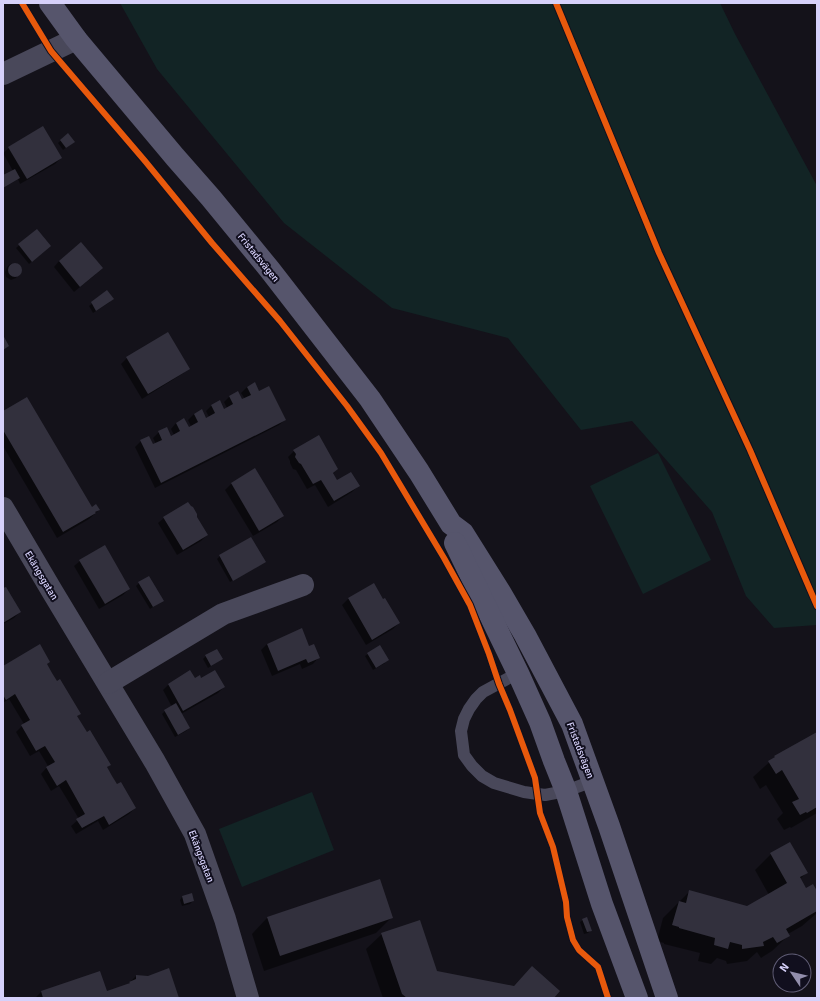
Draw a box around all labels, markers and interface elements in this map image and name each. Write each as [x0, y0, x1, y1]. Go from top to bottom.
street label: Fristadsvägen [235, 231, 282, 285]
street label: Ekängsgatan [22, 549, 60, 602]
street label: Fristadsvägen [564, 720, 596, 780]
street label: Ekängsgatan [186, 828, 217, 884]
north arrow [772, 953, 812, 993]
text: N [777, 961, 792, 974]

